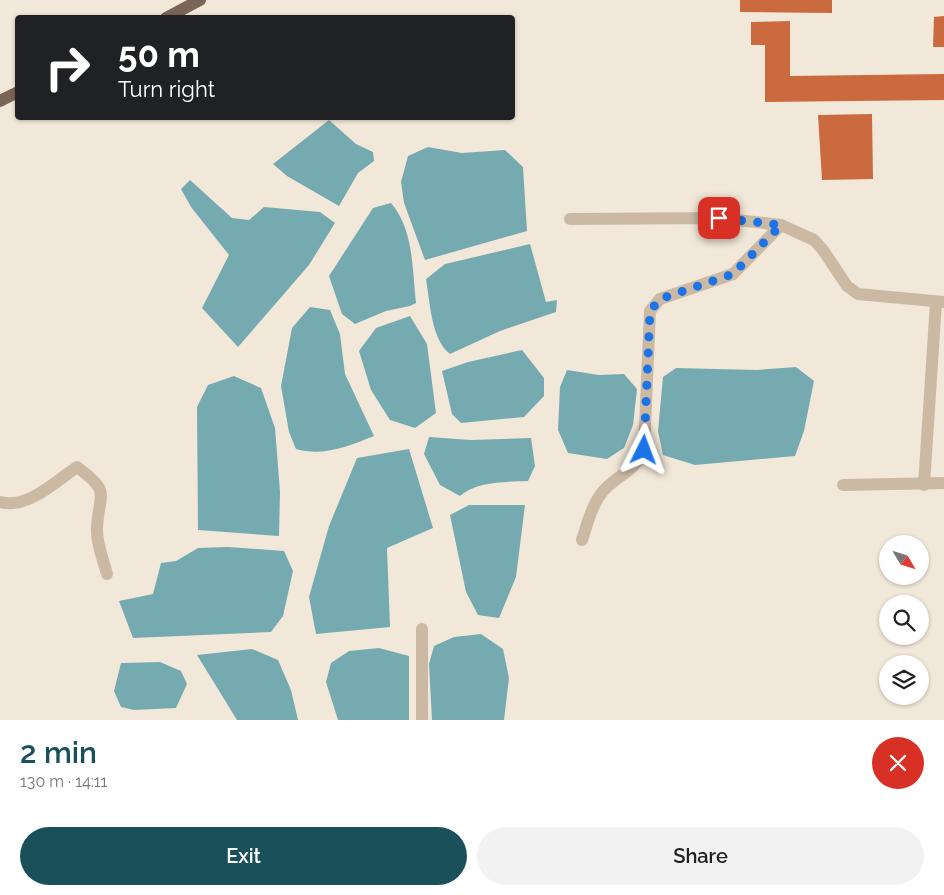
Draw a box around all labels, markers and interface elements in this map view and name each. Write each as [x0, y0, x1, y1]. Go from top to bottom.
text: 50 m [118, 34, 200, 75]
icon: right [35, 35, 100, 100]
text: Turn right [118, 76, 215, 102]
pin [698, 197, 740, 239]
icon: arrive [705, 204, 733, 232]
position arrow [617, 423, 669, 475]
north arrow [879, 535, 929, 585]
map controls [879, 535, 929, 705]
button: search [879, 595, 929, 645]
button: layers [879, 655, 929, 705]
text: 2 min [20, 735, 97, 770]
button: close [872, 737, 924, 789]
text: 130 m · 14:11 [20, 772, 107, 791]
button: Exit [20, 827, 467, 885]
button: Share [477, 827, 924, 885]

